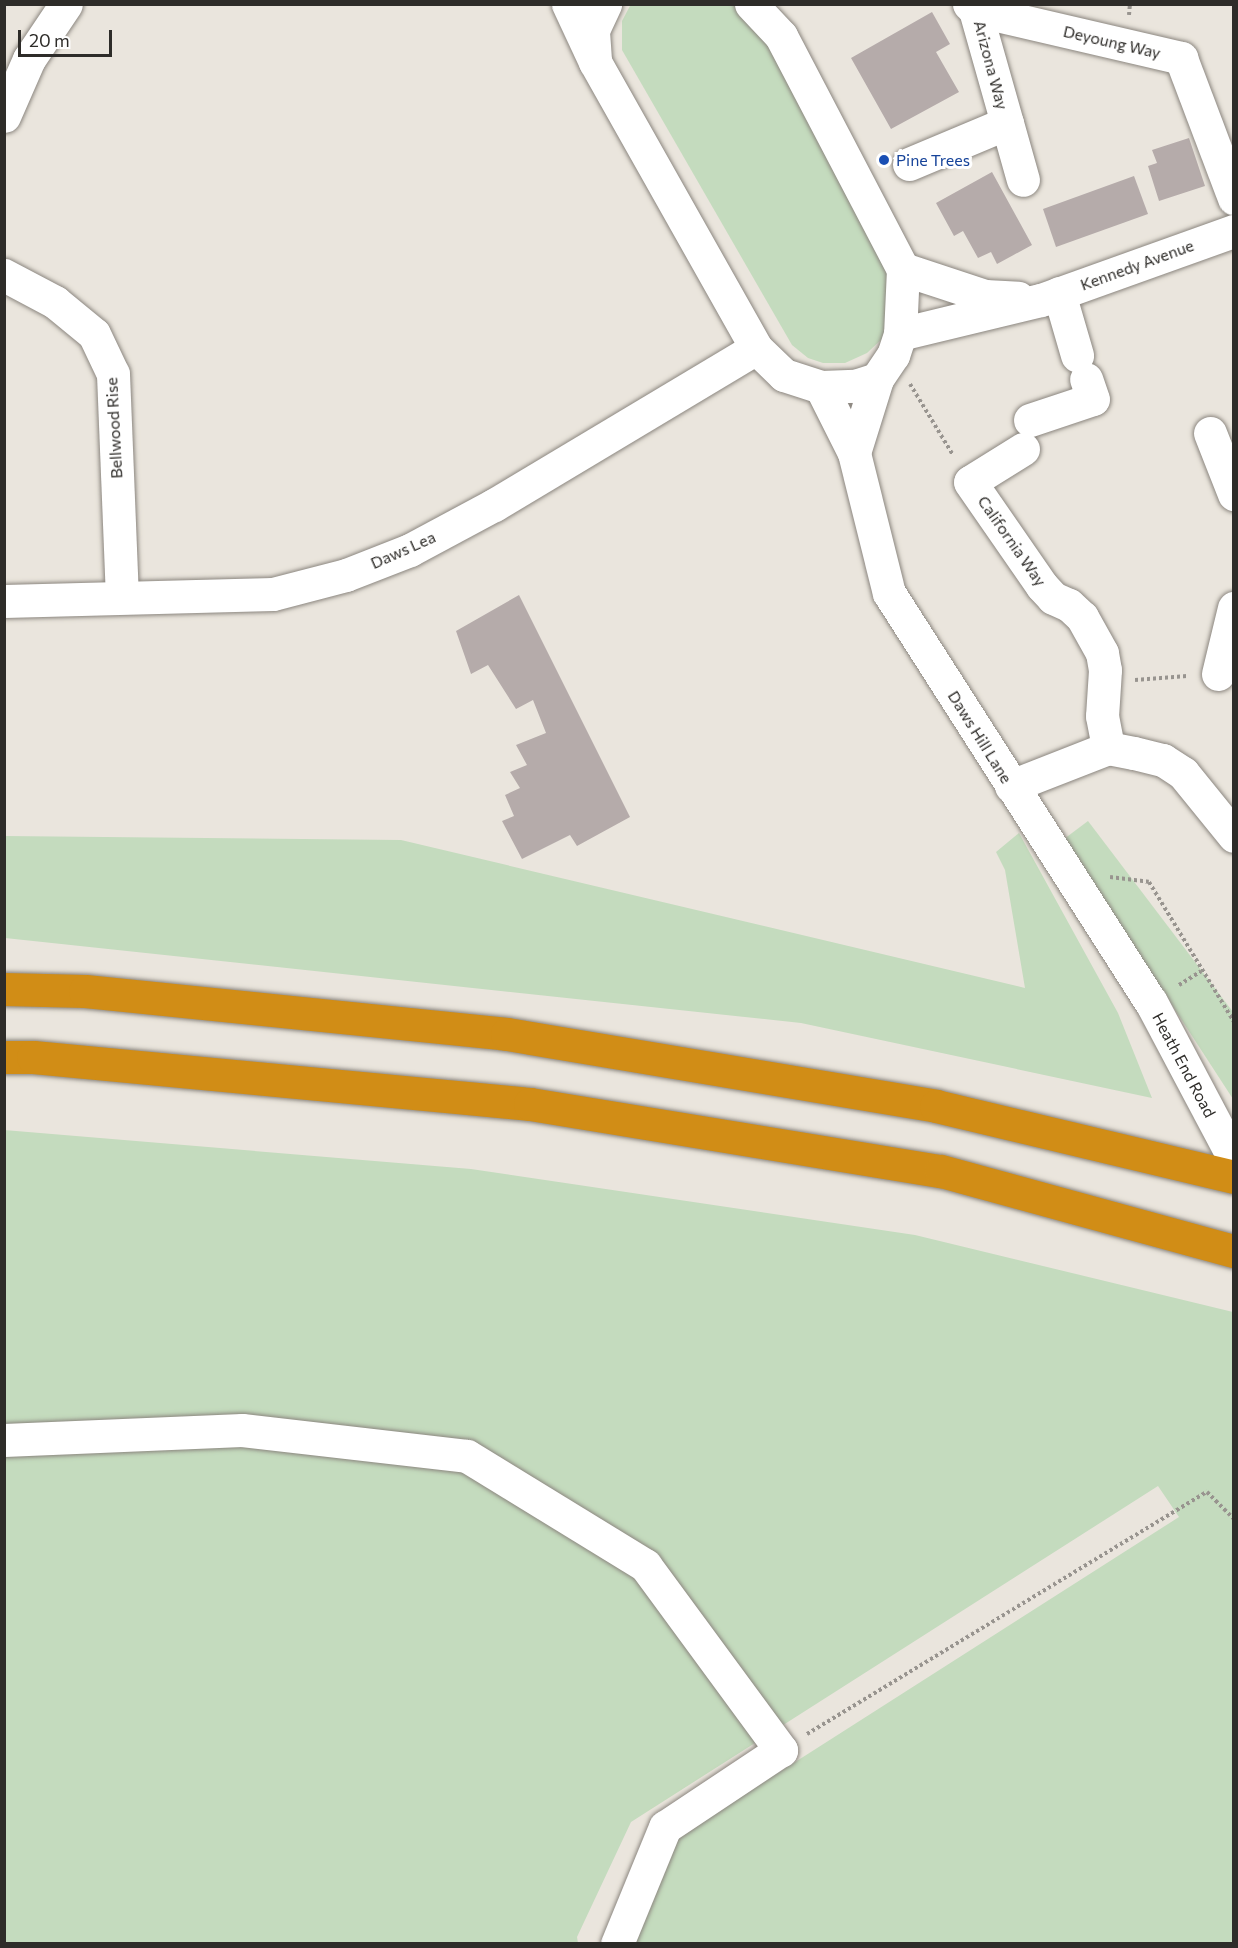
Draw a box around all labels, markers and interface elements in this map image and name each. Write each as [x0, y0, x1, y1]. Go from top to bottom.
scale bar [21, 18, 116, 56]
street label: Arizona Way [970, 18, 1012, 112]
street label: Deyoung Way [1061, 21, 1163, 63]
text: 20 m [29, 29, 70, 51]
place label: Pine Trees [896, 150, 970, 170]
marker: Pine Trees [877, 153, 891, 167]
street label: Kennedy Avenue [1078, 236, 1196, 294]
street label: Bellwood Rise [102, 377, 126, 479]
street label: California Way [974, 492, 1050, 590]
street label: Daws Lea [368, 527, 438, 573]
street label: Daws Hill Lane [944, 687, 1016, 787]
street label: Heath End Road [1148, 1009, 1220, 1121]

